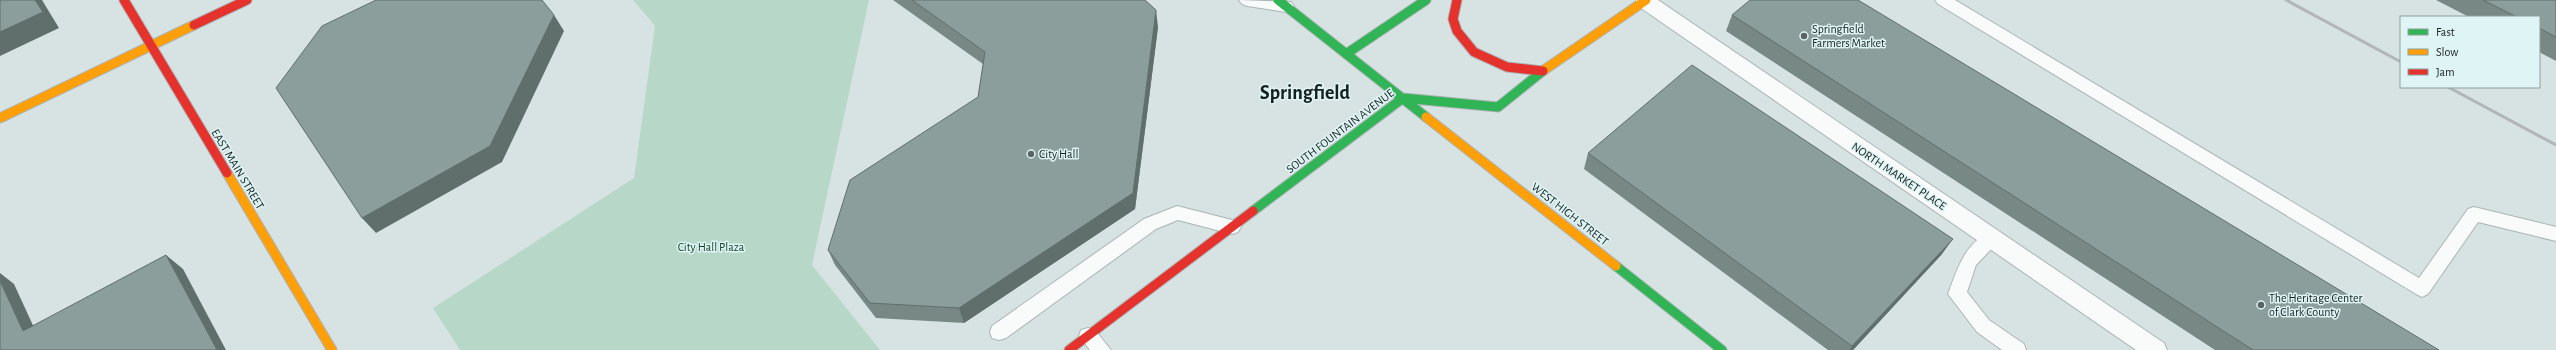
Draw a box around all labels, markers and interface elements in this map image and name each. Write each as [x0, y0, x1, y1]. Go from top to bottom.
legend [2400, 16, 2540, 88]
place label: Springfield Farmers Market [1812, 23, 1885, 49]
text: Fast [2436, 26, 2455, 38]
marker: Springfield Farmers Market [1799, 31, 1809, 41]
text: Slow [2436, 46, 2458, 58]
text: Jam [2436, 66, 2455, 78]
district label: Springfield [1260, 83, 1351, 103]
street label: SOUTH FOUNTAIN AVENUE [1284, 87, 1396, 175]
street label: EAST MAIN STREET [209, 127, 267, 211]
street label: NORTH MARKET PLACE [1850, 140, 1949, 212]
place label: City Hall [1039, 148, 1079, 161]
marker: City Hall [1026, 149, 1036, 159]
street label: WEST HIGH STREET [1529, 180, 1611, 248]
park label: City Hall Plaza [678, 241, 745, 254]
place label: The Heritage Center of Clark County [2269, 292, 2362, 319]
marker: The Heritage Center of Clark County [2256, 300, 2266, 310]

